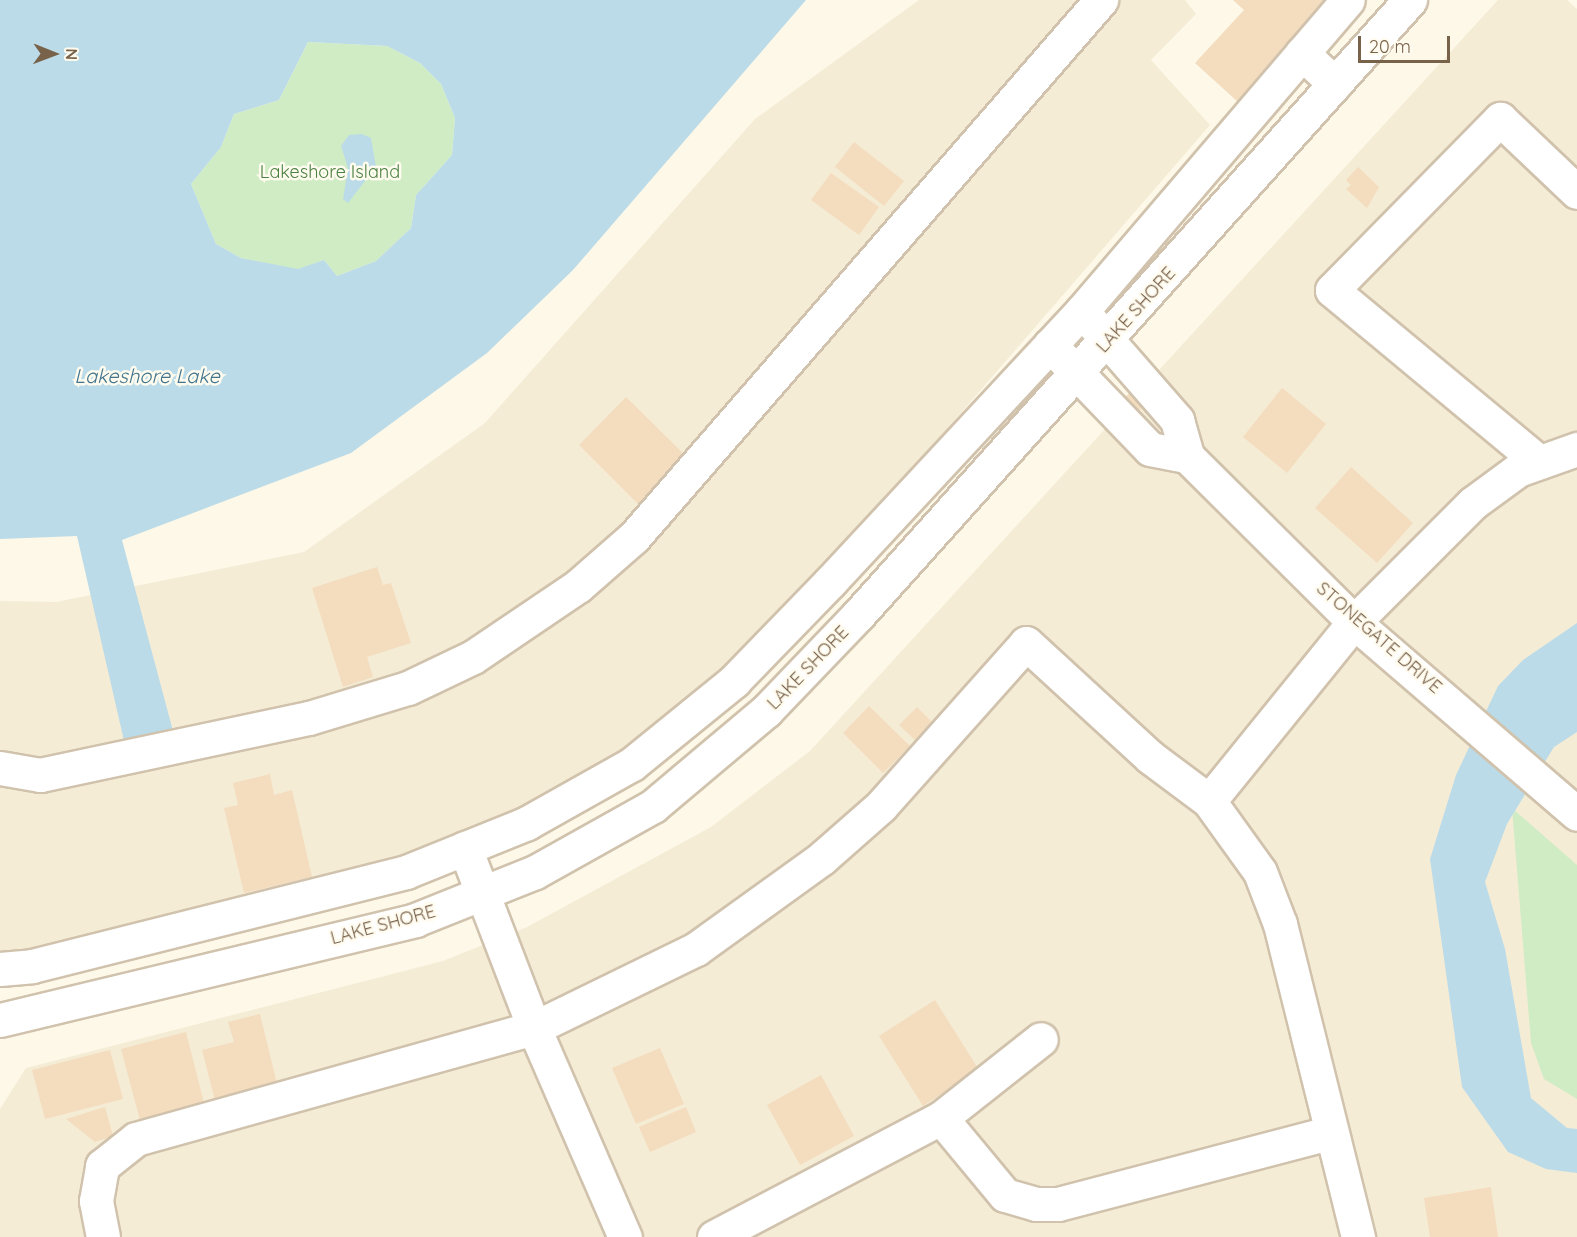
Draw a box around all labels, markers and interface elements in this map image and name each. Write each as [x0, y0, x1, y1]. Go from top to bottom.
north arrow [24, 24, 84, 84]
scale bar [1361, 24, 1452, 62]
text: 20 m [1369, 35, 1411, 58]
text: N [62, 48, 82, 60]
park label: Lakeshore Island [260, 161, 400, 183]
street label: LAKE SHORE [1092, 263, 1180, 357]
water label: Lakeshore Lake [74, 363, 220, 387]
street label: STONEGATE DRIVE [1312, 578, 1446, 698]
street label: LAKE SHORE [763, 622, 853, 714]
street label: LAKE SHORE [328, 901, 438, 949]

